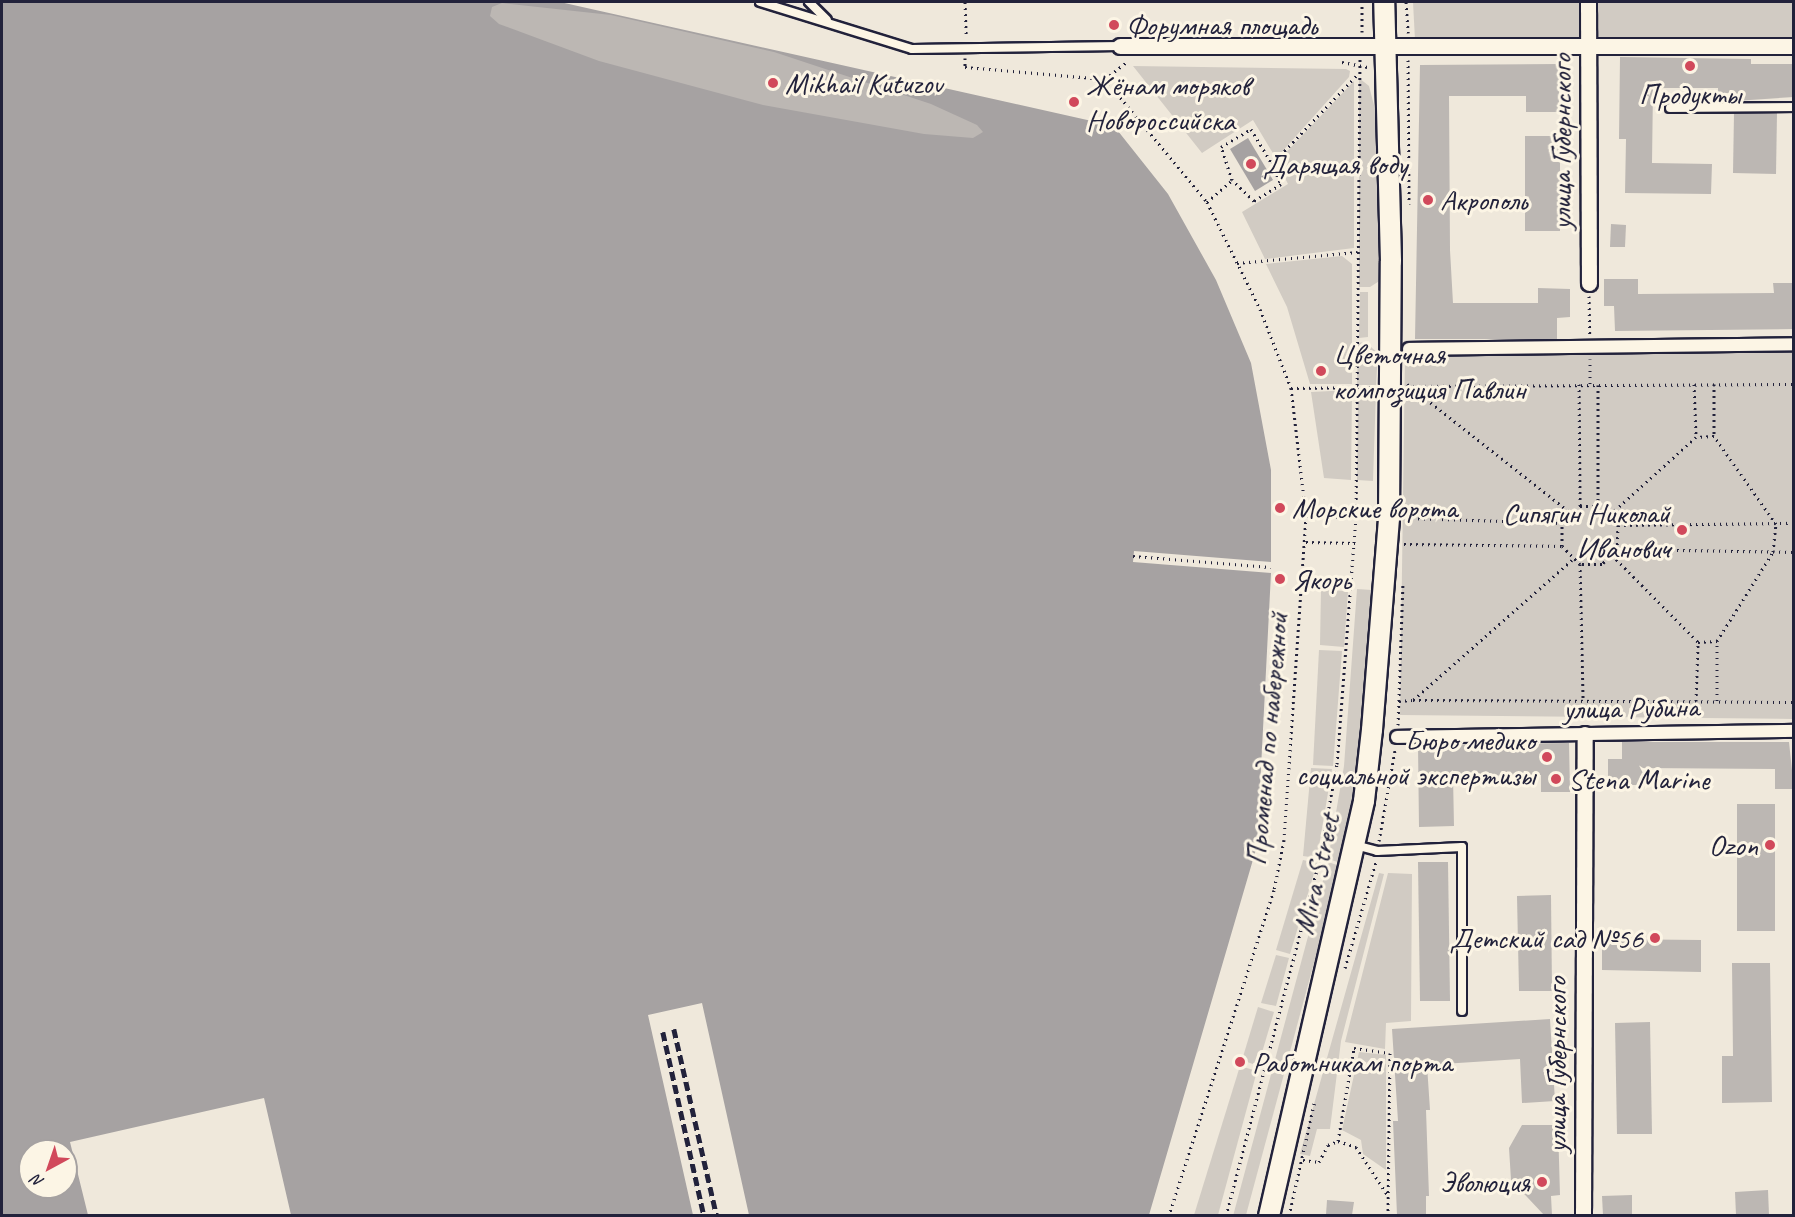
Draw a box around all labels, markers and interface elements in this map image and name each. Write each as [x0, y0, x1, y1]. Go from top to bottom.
place label: Форумная площадь [1126, 7, 1317, 43]
marker: Форумная площадь [1107, 18, 1121, 32]
street label: улица Губернского [1543, 54, 1579, 230]
marker: Продукты [1683, 59, 1697, 73]
place label: Mikhail Kutuzov [785, 65, 942, 101]
place label: Жёнам моряков Новороссийска [1086, 67, 1248, 138]
marker: Mikhail Kutuzov [766, 76, 780, 90]
place label: Продукты [1639, 76, 1741, 112]
marker: Жёнам моряков Новороссийска [1067, 95, 1081, 109]
place label: Дарящая воду [1263, 146, 1405, 182]
marker: Дарящая воду [1244, 157, 1258, 171]
place label: Акрополь [1440, 182, 1527, 218]
marker: Акрополь [1421, 193, 1435, 207]
place label: Цветочная композиция Павлин [1333, 336, 1527, 406]
marker: Цветочная композиция Павлин [1314, 364, 1328, 378]
place label: Морские ворота [1292, 490, 1457, 526]
place label: Сипягин Николай Иванович [1503, 495, 1670, 566]
marker: Морские ворота [1273, 501, 1287, 515]
marker: Сипягин Николай Иванович [1675, 523, 1689, 537]
place label: Якорь [1292, 561, 1351, 597]
marker: Якорь [1273, 572, 1287, 586]
street label: Променад по набережной [1238, 611, 1296, 867]
street label: улица Рубина [1563, 689, 1699, 727]
place label: Бюро медико социальной экспертизы [1296, 722, 1535, 792]
marker: Бюро медико социальной экспертизы [1540, 750, 1554, 764]
place label: Stena Marine [1568, 761, 1710, 797]
marker: Stena Marine [1549, 772, 1563, 786]
street label: Mira Street [1285, 810, 1347, 938]
place label: Ozon [1709, 827, 1758, 863]
marker: Ozon [1763, 838, 1777, 852]
place label: Детский сад №56 [1449, 920, 1643, 956]
marker: Детский сад №56 [1648, 931, 1662, 945]
street label: улица Губернского [1538, 977, 1574, 1153]
place label: Работникам порта [1252, 1044, 1450, 1080]
marker: Работникам порта [1233, 1055, 1247, 1069]
north arrow [18, 1139, 78, 1199]
place label: Эволюция [1440, 1164, 1530, 1200]
text: N [27, 1170, 48, 1192]
marker: Эволюция [1535, 1175, 1549, 1189]

